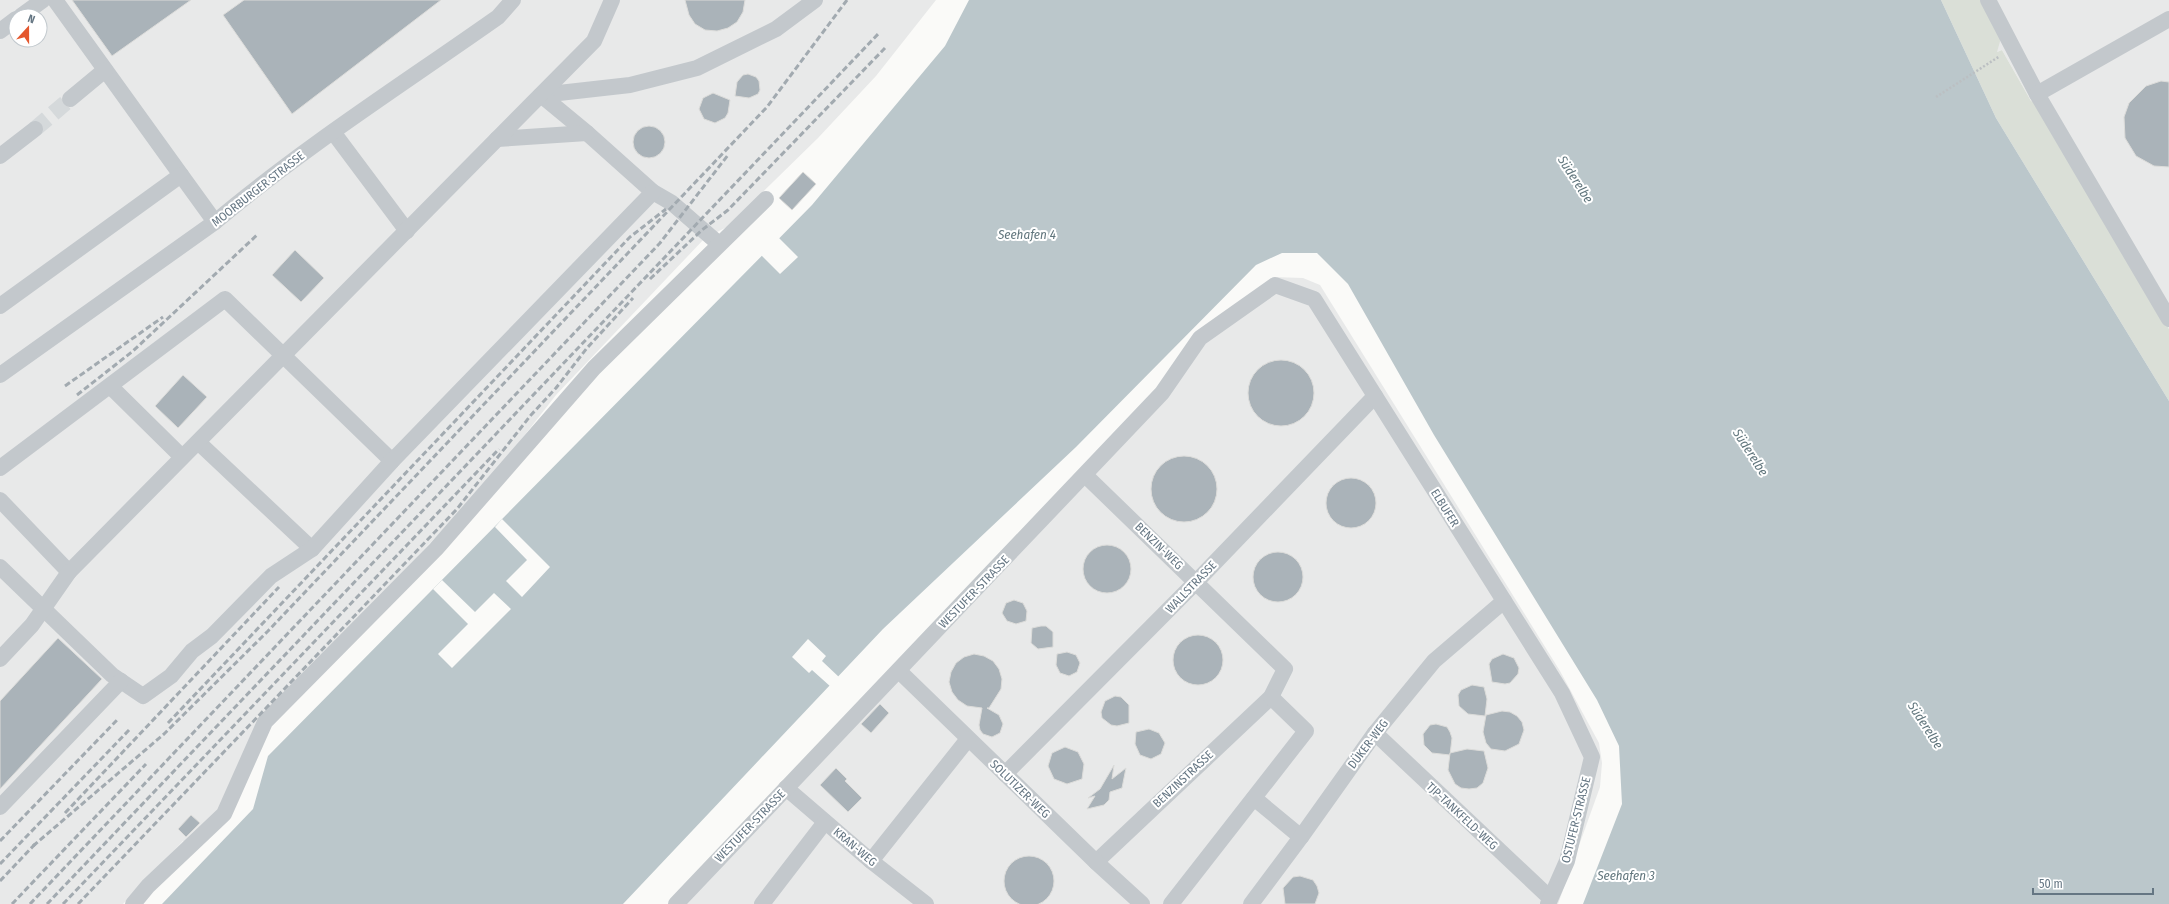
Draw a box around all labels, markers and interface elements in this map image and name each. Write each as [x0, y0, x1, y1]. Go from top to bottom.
north arrow [8, 8, 48, 48]
text: N [26, 12, 37, 26]
street label: MOORBURGER STRASSE [209, 148, 307, 229]
water label: Süderelbe [1554, 152, 1596, 206]
water label: Seehafen 4 [997, 227, 1056, 242]
water label: Süderelbe [1729, 425, 1771, 479]
street label: ELBUFER [1428, 486, 1462, 530]
street label: BENZIN-WEG [1132, 520, 1186, 572]
street label: WESTUFER-STRASSE [936, 553, 1012, 631]
street label: WALLSTRASSE [1163, 558, 1220, 616]
water label: Süderelbe [1904, 698, 1946, 752]
street label: DÜKER-WEG [1343, 715, 1391, 771]
street label: BENZINSTRASSE [1150, 747, 1216, 810]
street label: SOLUTIZER-WEG [987, 757, 1053, 821]
street label: OSTUFER-STRASSE [1559, 775, 1594, 865]
street label: TJP-TANKFELD-WEG [1423, 779, 1501, 853]
street label: WESTUFER-STRASSE [712, 787, 788, 865]
street label: KRAN-WEG [830, 825, 880, 869]
water label: Seehafen 3 [1596, 868, 1655, 883]
scale bar [2033, 870, 2153, 896]
text: 50 m [2039, 877, 2063, 891]

